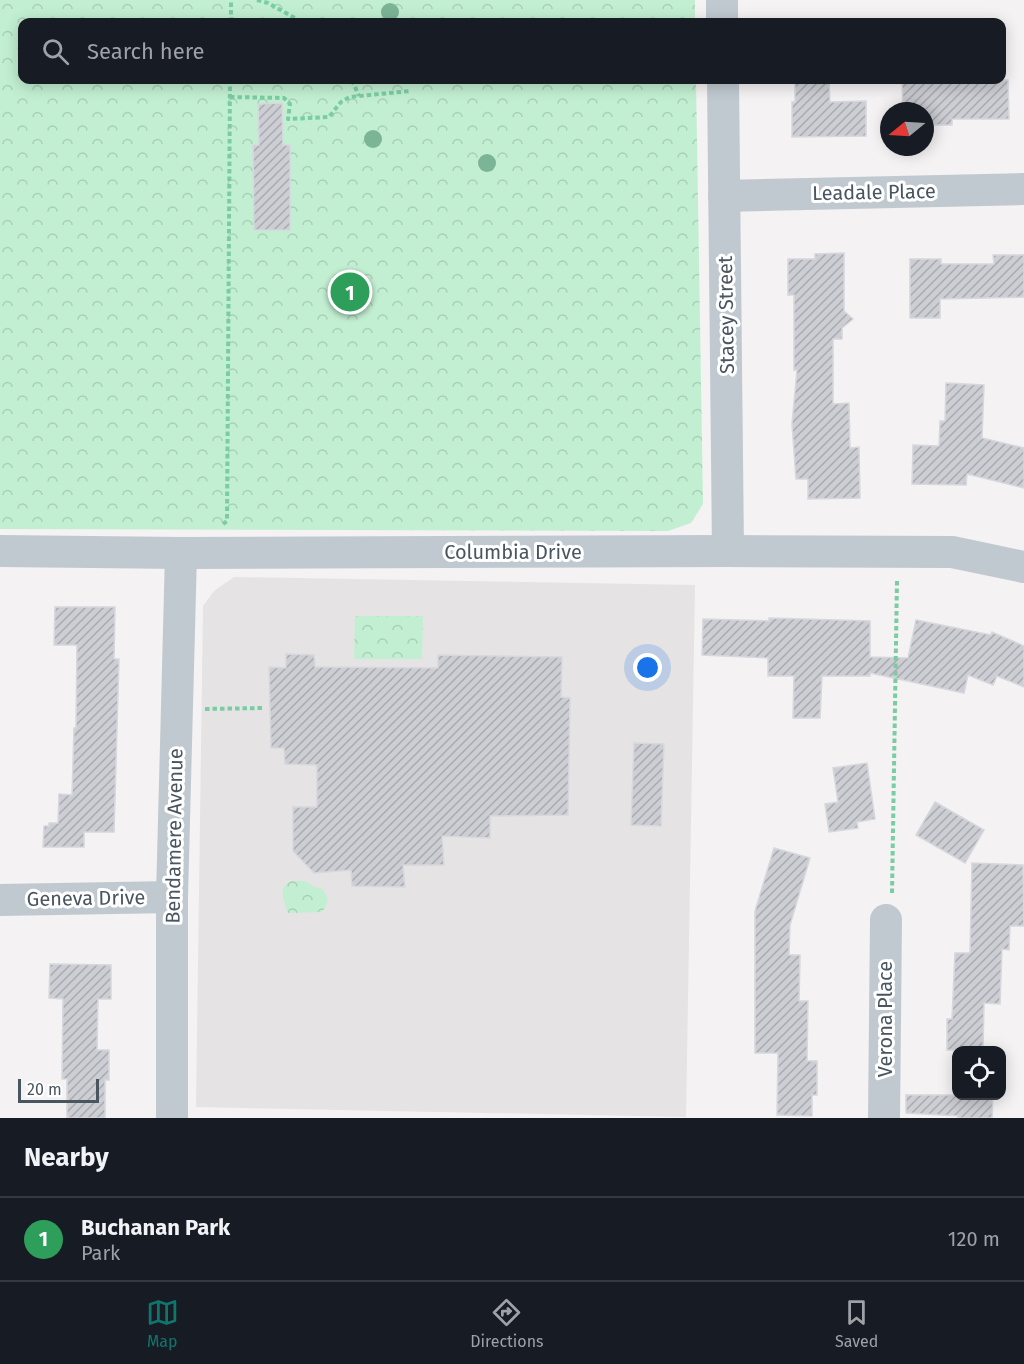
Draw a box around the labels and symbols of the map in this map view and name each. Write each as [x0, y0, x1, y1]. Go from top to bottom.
north arrow [880, 102, 934, 156]
street label: Leadale Place [812, 179, 936, 205]
street label: Stacey Street [713, 255, 739, 374]
pin: 1 [330, 270, 370, 314]
street label: Columbia Drive [444, 540, 582, 564]
your location [633, 653, 662, 682]
street label: Bendamere Avenue [160, 748, 188, 924]
street label: Geneva Drive [26, 885, 146, 911]
street label: Verona Place [873, 961, 897, 1077]
scale bar [18, 1076, 99, 1104]

